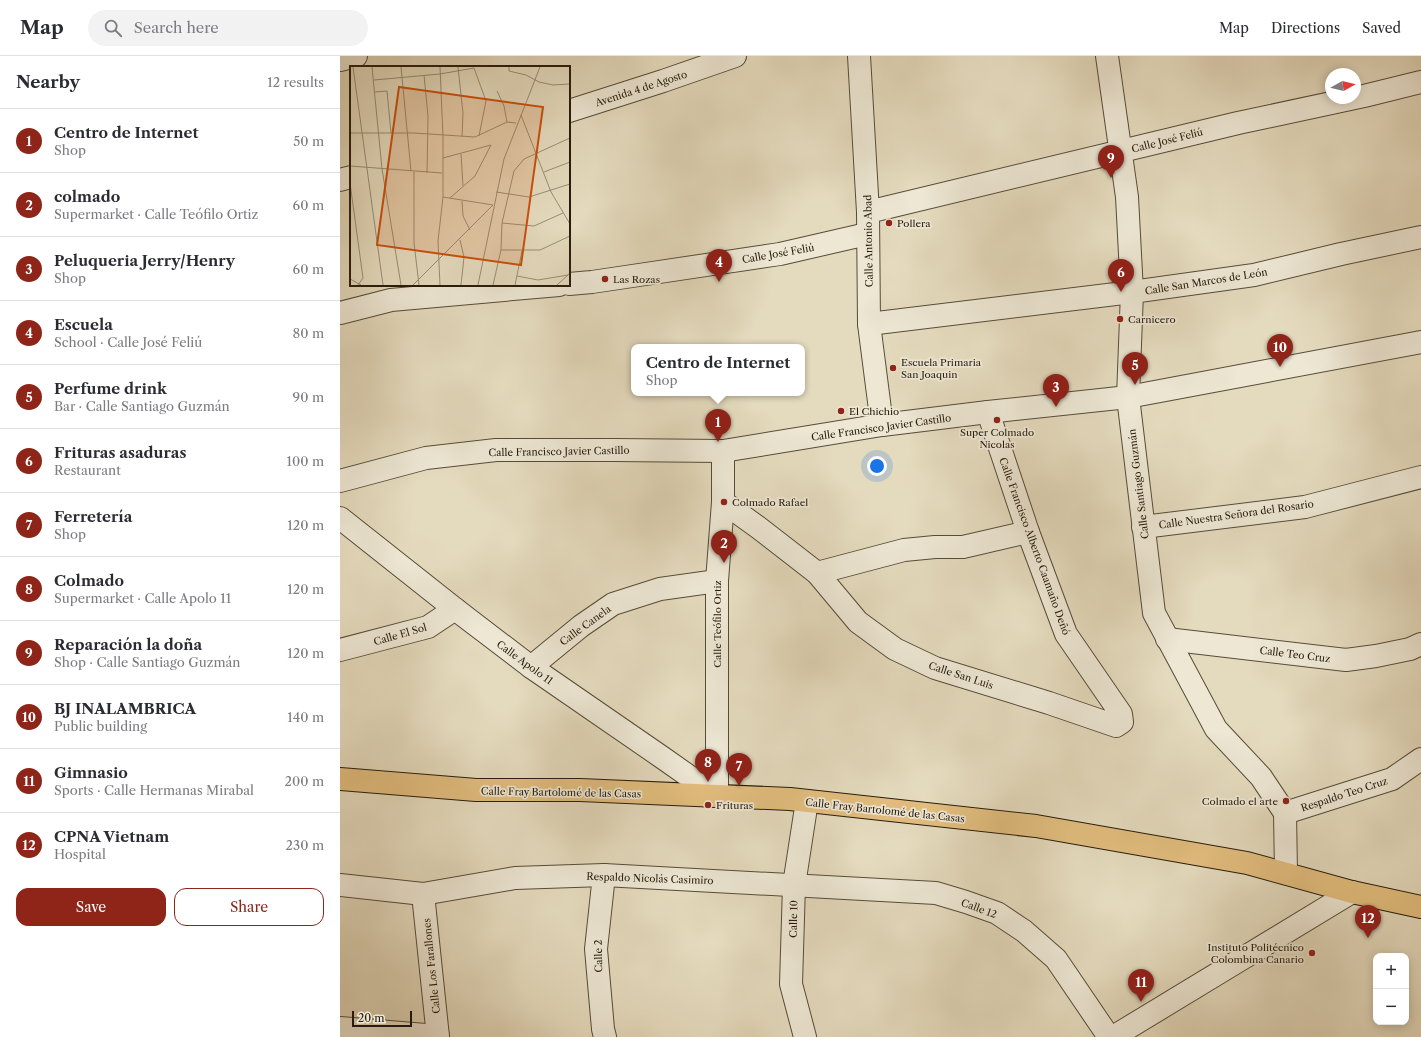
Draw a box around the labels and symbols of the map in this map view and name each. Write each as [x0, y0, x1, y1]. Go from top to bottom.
inset map [350, 66, 570, 286]
street label: Avenida 4 de Agosto [593, 67, 689, 110]
north arrow [1325, 68, 1361, 104]
street label: Calle José Feliú [1130, 125, 1204, 156]
pin: 9 [1098, 145, 1124, 178]
street label: Calle Antonio Abad [861, 195, 876, 287]
place label: Pollera [897, 217, 931, 230]
marker: Pollera [884, 218, 894, 228]
street label: Calle José Feliú [741, 241, 815, 266]
pin: 4 [706, 249, 732, 282]
pin: 6 [1108, 259, 1134, 292]
street label: Calle San Marcos de León [1144, 265, 1269, 298]
place label: Las Rozas [613, 273, 660, 286]
marker: Las Rozas [600, 274, 610, 284]
place label: Carnicero [1128, 313, 1176, 326]
marker: Carnicero [1115, 314, 1125, 324]
pin: 10 [1267, 334, 1293, 367]
pin: 5 [1122, 352, 1148, 385]
place label: Escuela Primaria San Joaquin [901, 356, 982, 381]
marker: Escuela Primaria San Joaquin [888, 363, 898, 373]
pin: 3 [1043, 374, 1069, 407]
place label: El Chichio [849, 405, 899, 418]
marker: El Chichio [836, 406, 846, 416]
pin: 1 [705, 409, 731, 442]
street label: Calle Francisco Javier Castillo [810, 411, 952, 444]
marker: Super Colmado Nicolas [992, 415, 1002, 425]
place label: Super Colmado Nicolas [960, 426, 1034, 451]
street label: Calle Santiago Guzmán [1125, 427, 1152, 540]
street label: Calle Francisco Javier Castillo [488, 444, 630, 459]
your location [867, 456, 887, 476]
street label: Calle Francisco Alberto Caamaño Deñó [996, 456, 1073, 637]
place label: Colmado Rafael [732, 496, 808, 509]
marker: Colmado Rafael [719, 497, 729, 507]
street label: Calle Nuestra Señora del Rosario [1158, 497, 1314, 532]
pin: 2 [711, 530, 737, 563]
street label: Calle Teófilo Ortiz [711, 580, 724, 668]
street label: Calle Canela [557, 602, 614, 648]
street label: Calle El Sol [372, 621, 428, 648]
street label: Calle Apolo 11 [494, 638, 556, 688]
street label: Calle Teo Cruz [1259, 644, 1331, 665]
street label: Calle San Luis [927, 659, 995, 692]
pin: 8 [695, 749, 721, 782]
pin: 7 [726, 753, 752, 786]
street label: Respaldo Teo Cruz [1299, 774, 1389, 815]
street label: Calle Fray Bartolomé de las Casas [481, 785, 641, 800]
place label: Colmado el arte [1202, 795, 1278, 808]
street label: Calle Fray Bartolomé de las Casas [805, 796, 965, 825]
marker: Colmado el arte [1281, 796, 1291, 806]
place label: Frituras [716, 799, 753, 812]
marker: Frituras [703, 800, 713, 810]
street label: Respaldo Nicolás Casimiro [586, 870, 714, 887]
street label: Calle 12 [959, 896, 999, 921]
street label: Calle 10 [787, 900, 800, 938]
pin: 12 [1355, 905, 1381, 938]
street label: Calle Los Farallones [420, 918, 443, 1014]
street label: Calle 2 [592, 939, 605, 973]
place label: Instituto Politécnico Colombina Canario [1208, 941, 1304, 966]
marker: Instituto Politécnico Colombina Canario [1307, 948, 1317, 958]
pin: 11 [1128, 969, 1154, 1002]
scale bar [352, 1009, 412, 1028]

